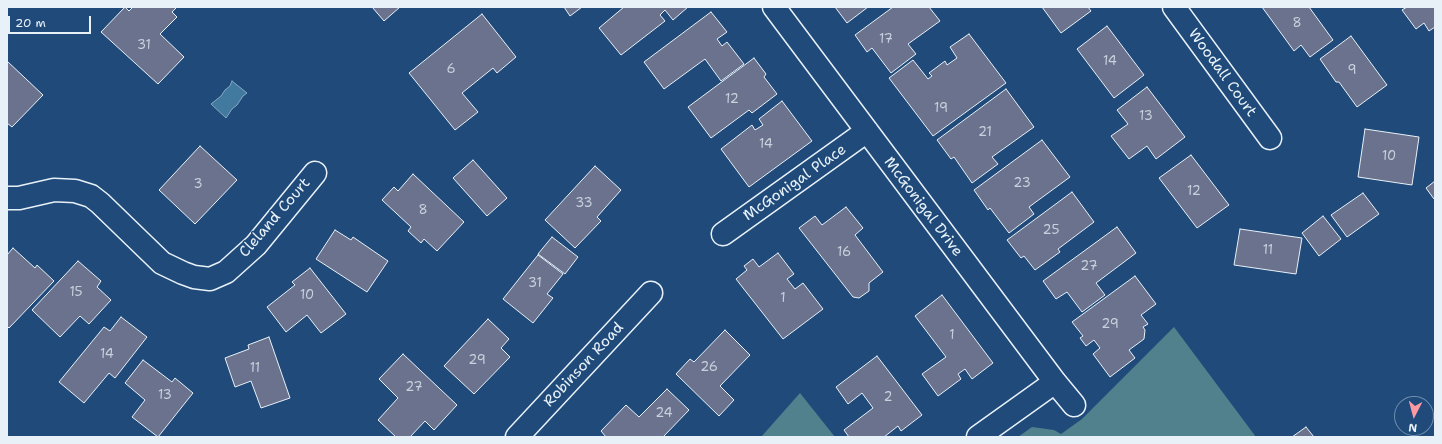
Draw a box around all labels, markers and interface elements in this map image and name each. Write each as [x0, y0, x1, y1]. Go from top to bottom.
scale bar [10, 8, 93, 34]
text: 20 m [15, 15, 46, 31]
house number: 8 [1292, 16, 1302, 32]
street label: Woodall Court [1184, 25, 1260, 121]
house number: 17 [879, 32, 893, 48]
house number: 31 [137, 38, 151, 54]
house number: 14 [1103, 54, 1117, 70]
house number: 6 [446, 62, 456, 78]
house number: 9 [1347, 63, 1357, 79]
house number: 12 [725, 92, 739, 108]
house number: 19 [934, 101, 948, 117]
house number: 13 [1139, 109, 1153, 125]
house number: 21 [978, 125, 992, 141]
house number: 14 [759, 137, 773, 153]
street label: McGonigal Place [740, 141, 850, 225]
house number: 10 [1382, 149, 1396, 165]
street label: McGonigal Drive [880, 154, 966, 260]
street label: Cleland Court [236, 175, 314, 261]
house number: 23 [1013, 176, 1031, 192]
house number: 3 [193, 177, 203, 193]
house number: 12 [1187, 184, 1201, 200]
house number: 33 [575, 196, 593, 212]
house number: 8 [418, 203, 428, 219]
house number: 25 [1043, 223, 1059, 239]
house number: 11 [1263, 243, 1273, 259]
house number: 16 [837, 245, 851, 261]
house number: 27 [1080, 259, 1098, 275]
house number: 31 [528, 276, 542, 292]
house number: 15 [69, 285, 83, 301]
house number: 10 [300, 288, 314, 304]
house number: 1 [780, 291, 786, 307]
house number: 29 [1101, 317, 1119, 333]
street label: Robinson Road [540, 319, 628, 411]
house number: 1 [949, 328, 955, 344]
house number: 14 [100, 347, 114, 363]
house number: 29 [468, 353, 486, 369]
house number: 26 [700, 360, 718, 376]
house number: 11 [250, 361, 260, 377]
house number: 27 [405, 380, 423, 396]
house number: 13 [158, 388, 172, 404]
house number: 2 [883, 390, 893, 406]
north arrow [1394, 396, 1434, 436]
house number: 24 [655, 406, 673, 422]
text: N [1408, 420, 1418, 435]

